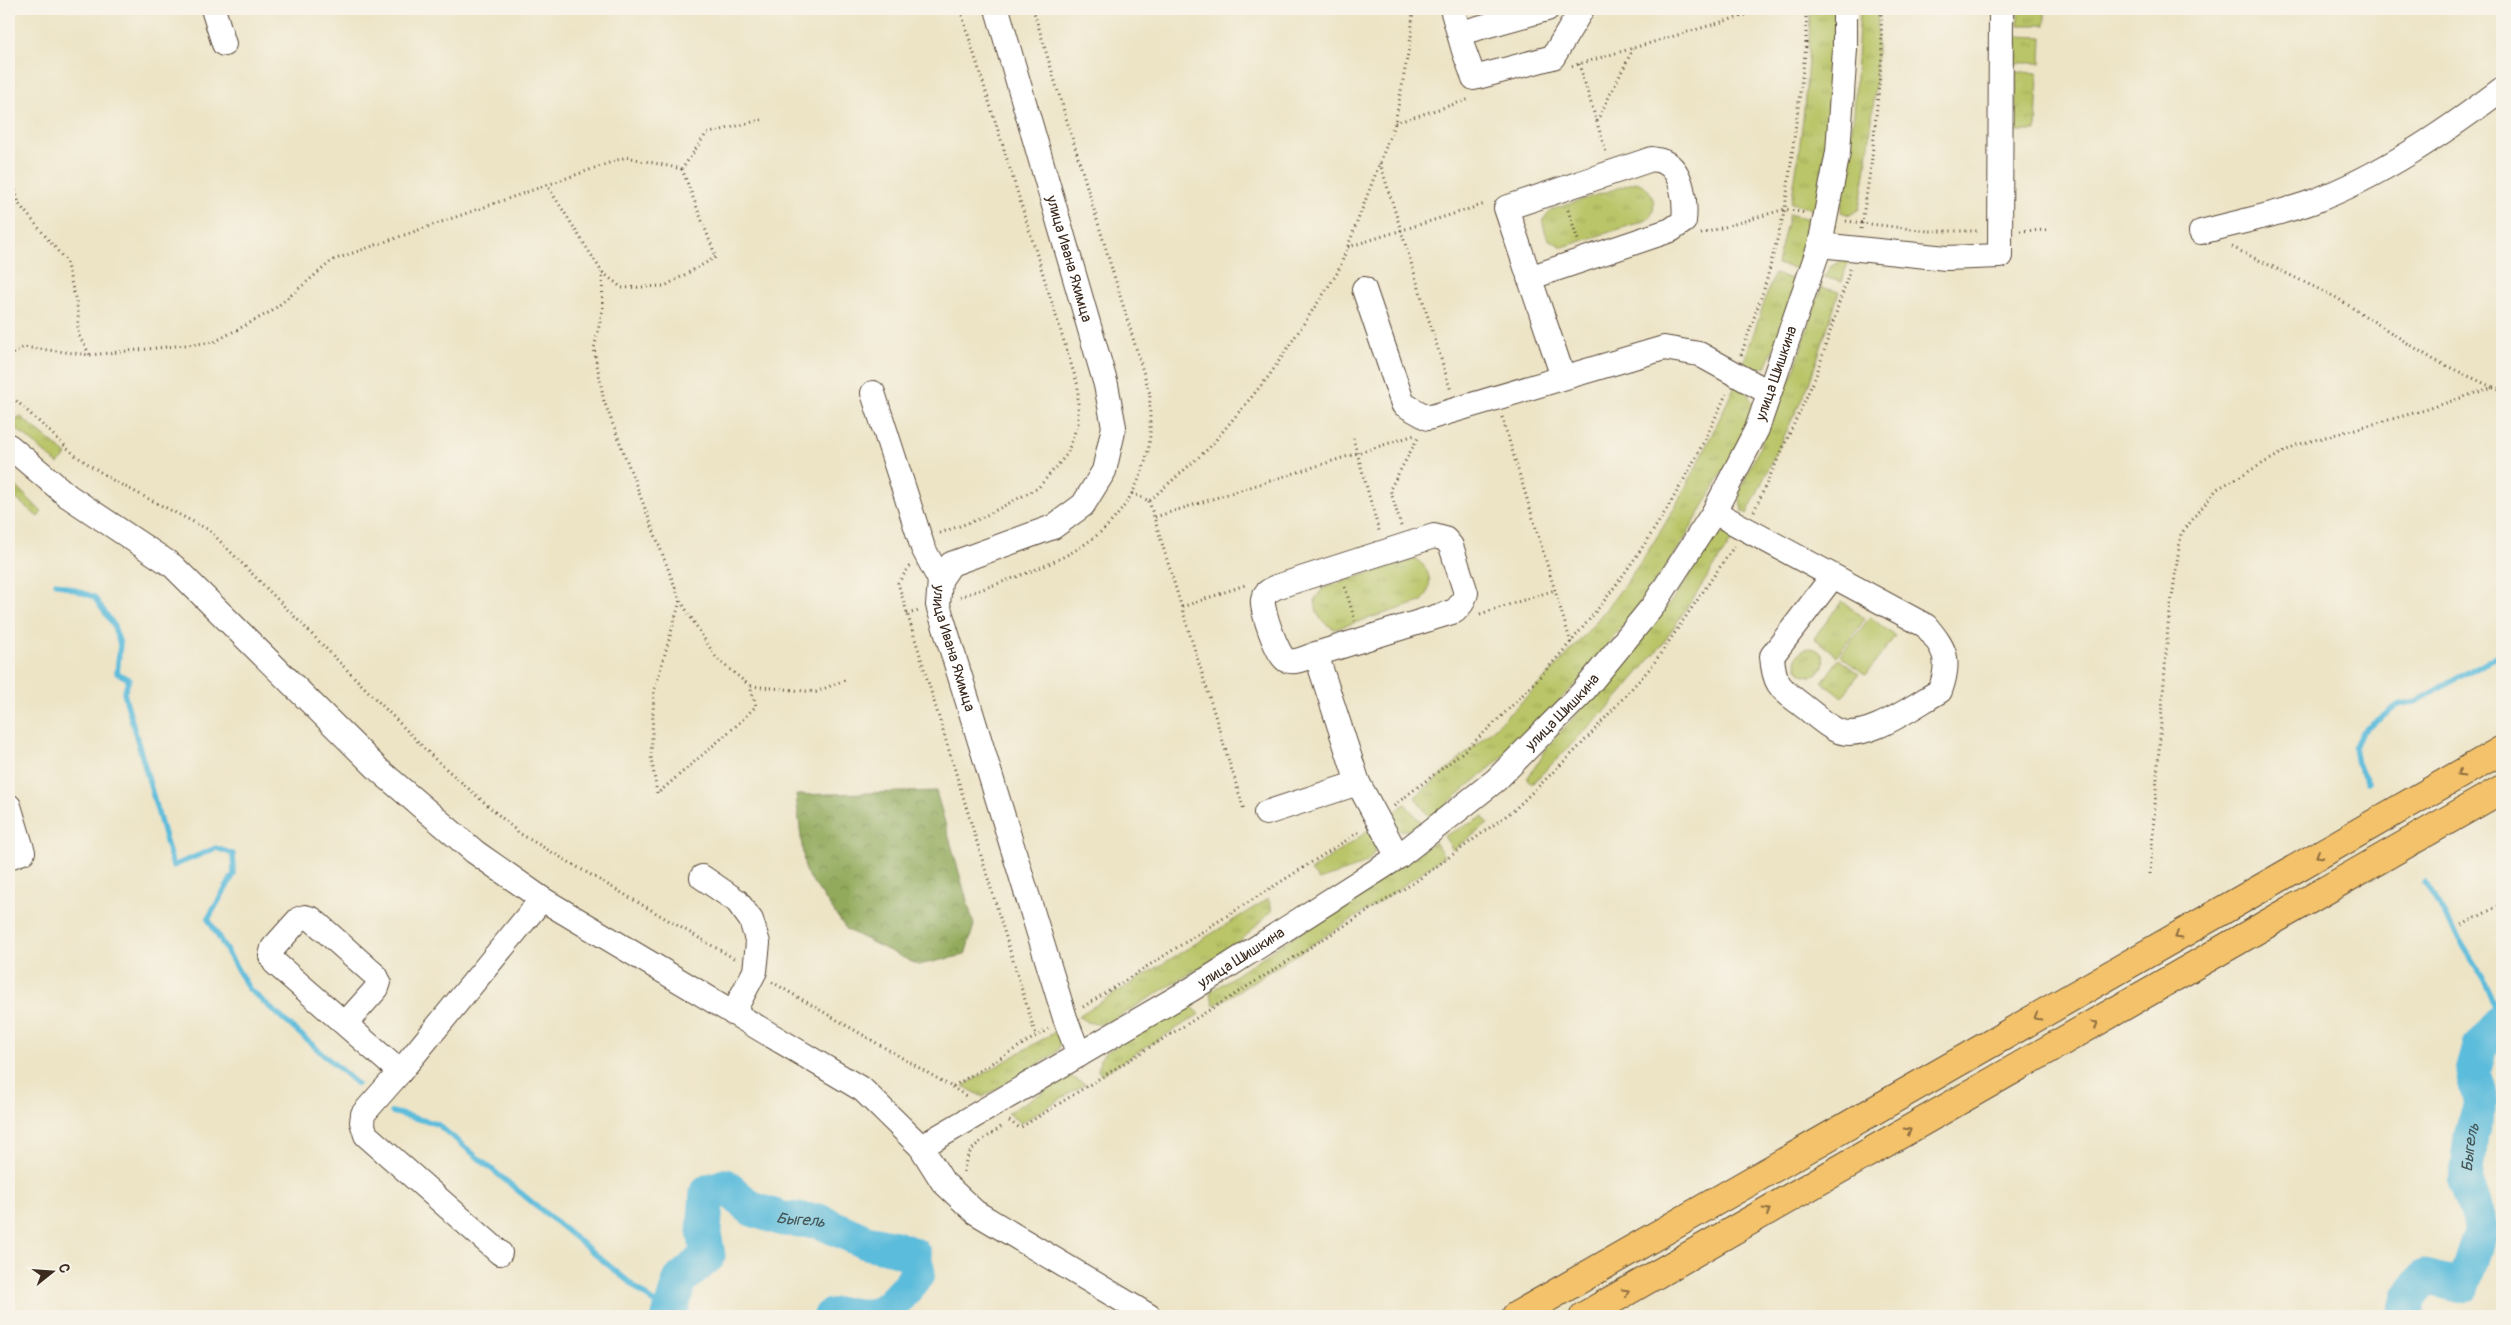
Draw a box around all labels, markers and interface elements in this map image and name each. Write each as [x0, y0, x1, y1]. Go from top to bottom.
street label: улица Ивана Яхимца [1042, 192, 1097, 324]
street label: улица Шишкина [1751, 323, 1801, 424]
street label: улица Ивана Яхимца [928, 583, 980, 714]
street label: улица Шишкина [1520, 670, 1603, 755]
one-way arrow [2456, 768, 2465, 778]
one-way arrow [2315, 849, 2324, 859]
street label: улица Шишкина [1193, 923, 1288, 993]
one-way arrow [2175, 930, 2184, 940]
one-way arrow [2034, 1011, 2043, 1021]
one-way arrow [2090, 1020, 2099, 1030]
water label: Быгель [2457, 1120, 2484, 1173]
one-way arrow [1903, 1127, 1912, 1137]
water label: Быгель [774, 1207, 830, 1233]
one-way arrow [1762, 1208, 1771, 1218]
north arrow [28, 1248, 78, 1298]
text: С [55, 1262, 73, 1275]
one-way arrow [1621, 1288, 1630, 1298]

